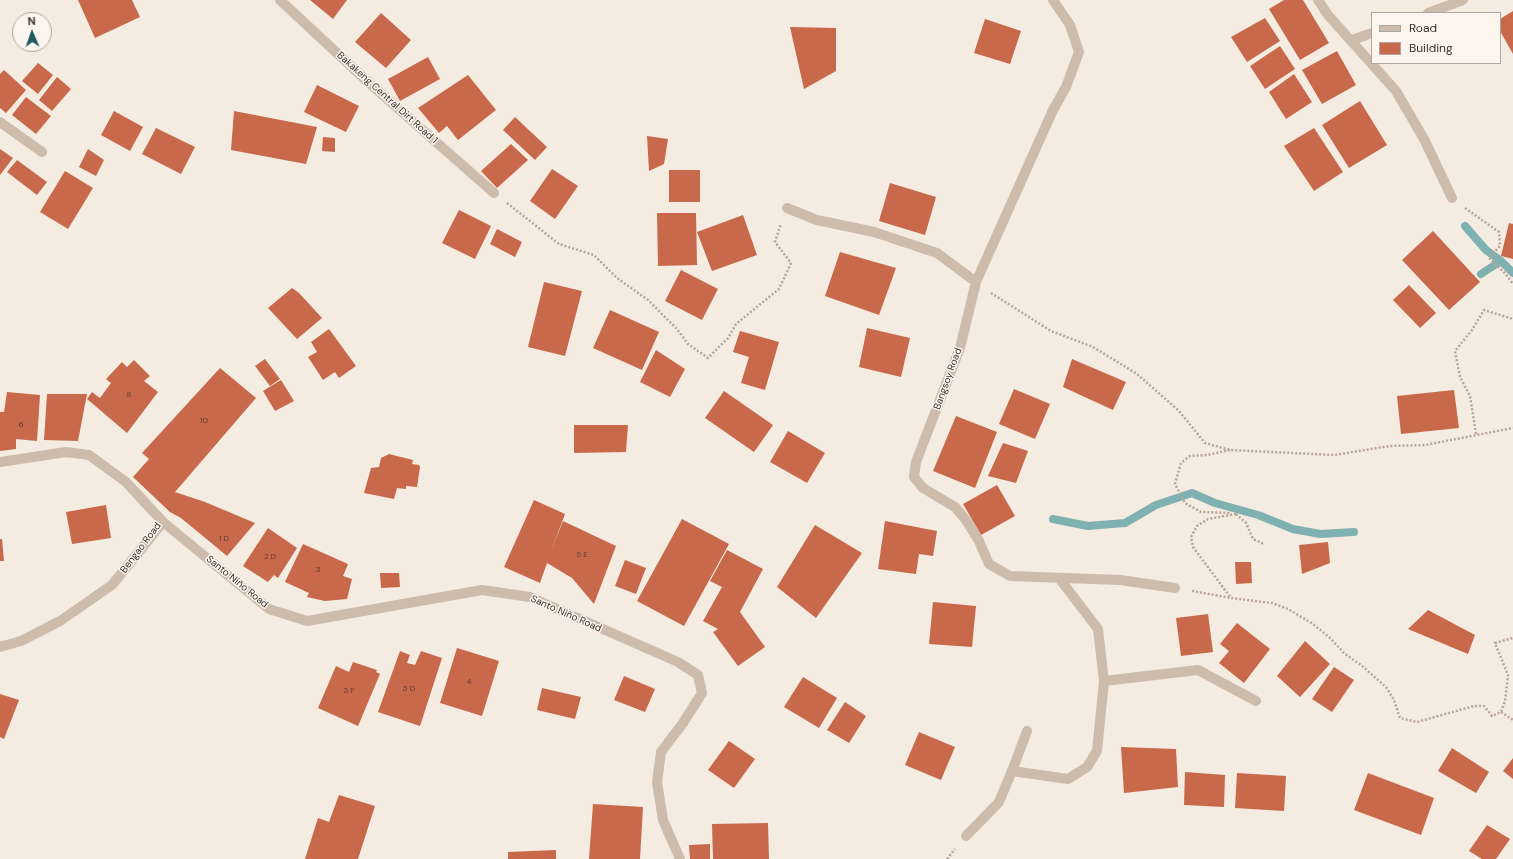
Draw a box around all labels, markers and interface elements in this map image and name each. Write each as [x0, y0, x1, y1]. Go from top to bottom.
north arrow [12, 12, 52, 52]
legend [1371, 12, 1501, 64]
text: N [27, 14, 36, 28]
text: Road [1409, 20, 1437, 36]
text: Building [1409, 40, 1453, 56]
street label: Bakakeng Central Dirt Road 1 [334, 50, 440, 146]
street label: Bangsoy Road [931, 346, 965, 412]
house number: 8 [127, 390, 131, 400]
house number: 10 [200, 416, 208, 426]
house number: 6 [18, 420, 24, 430]
street label: Bengao Road [118, 520, 164, 576]
house number: 1 D [219, 534, 229, 544]
house number: 5 E [576, 550, 588, 560]
house number: 2 D [264, 552, 276, 562]
street label: Santo Niño Road [204, 553, 270, 611]
house number: 3 [316, 565, 320, 575]
street label: Santo Niño Road [529, 593, 603, 635]
house number: 4 [467, 677, 471, 687]
house number: 3 D [403, 684, 415, 694]
house number: 3 F [343, 686, 355, 696]

